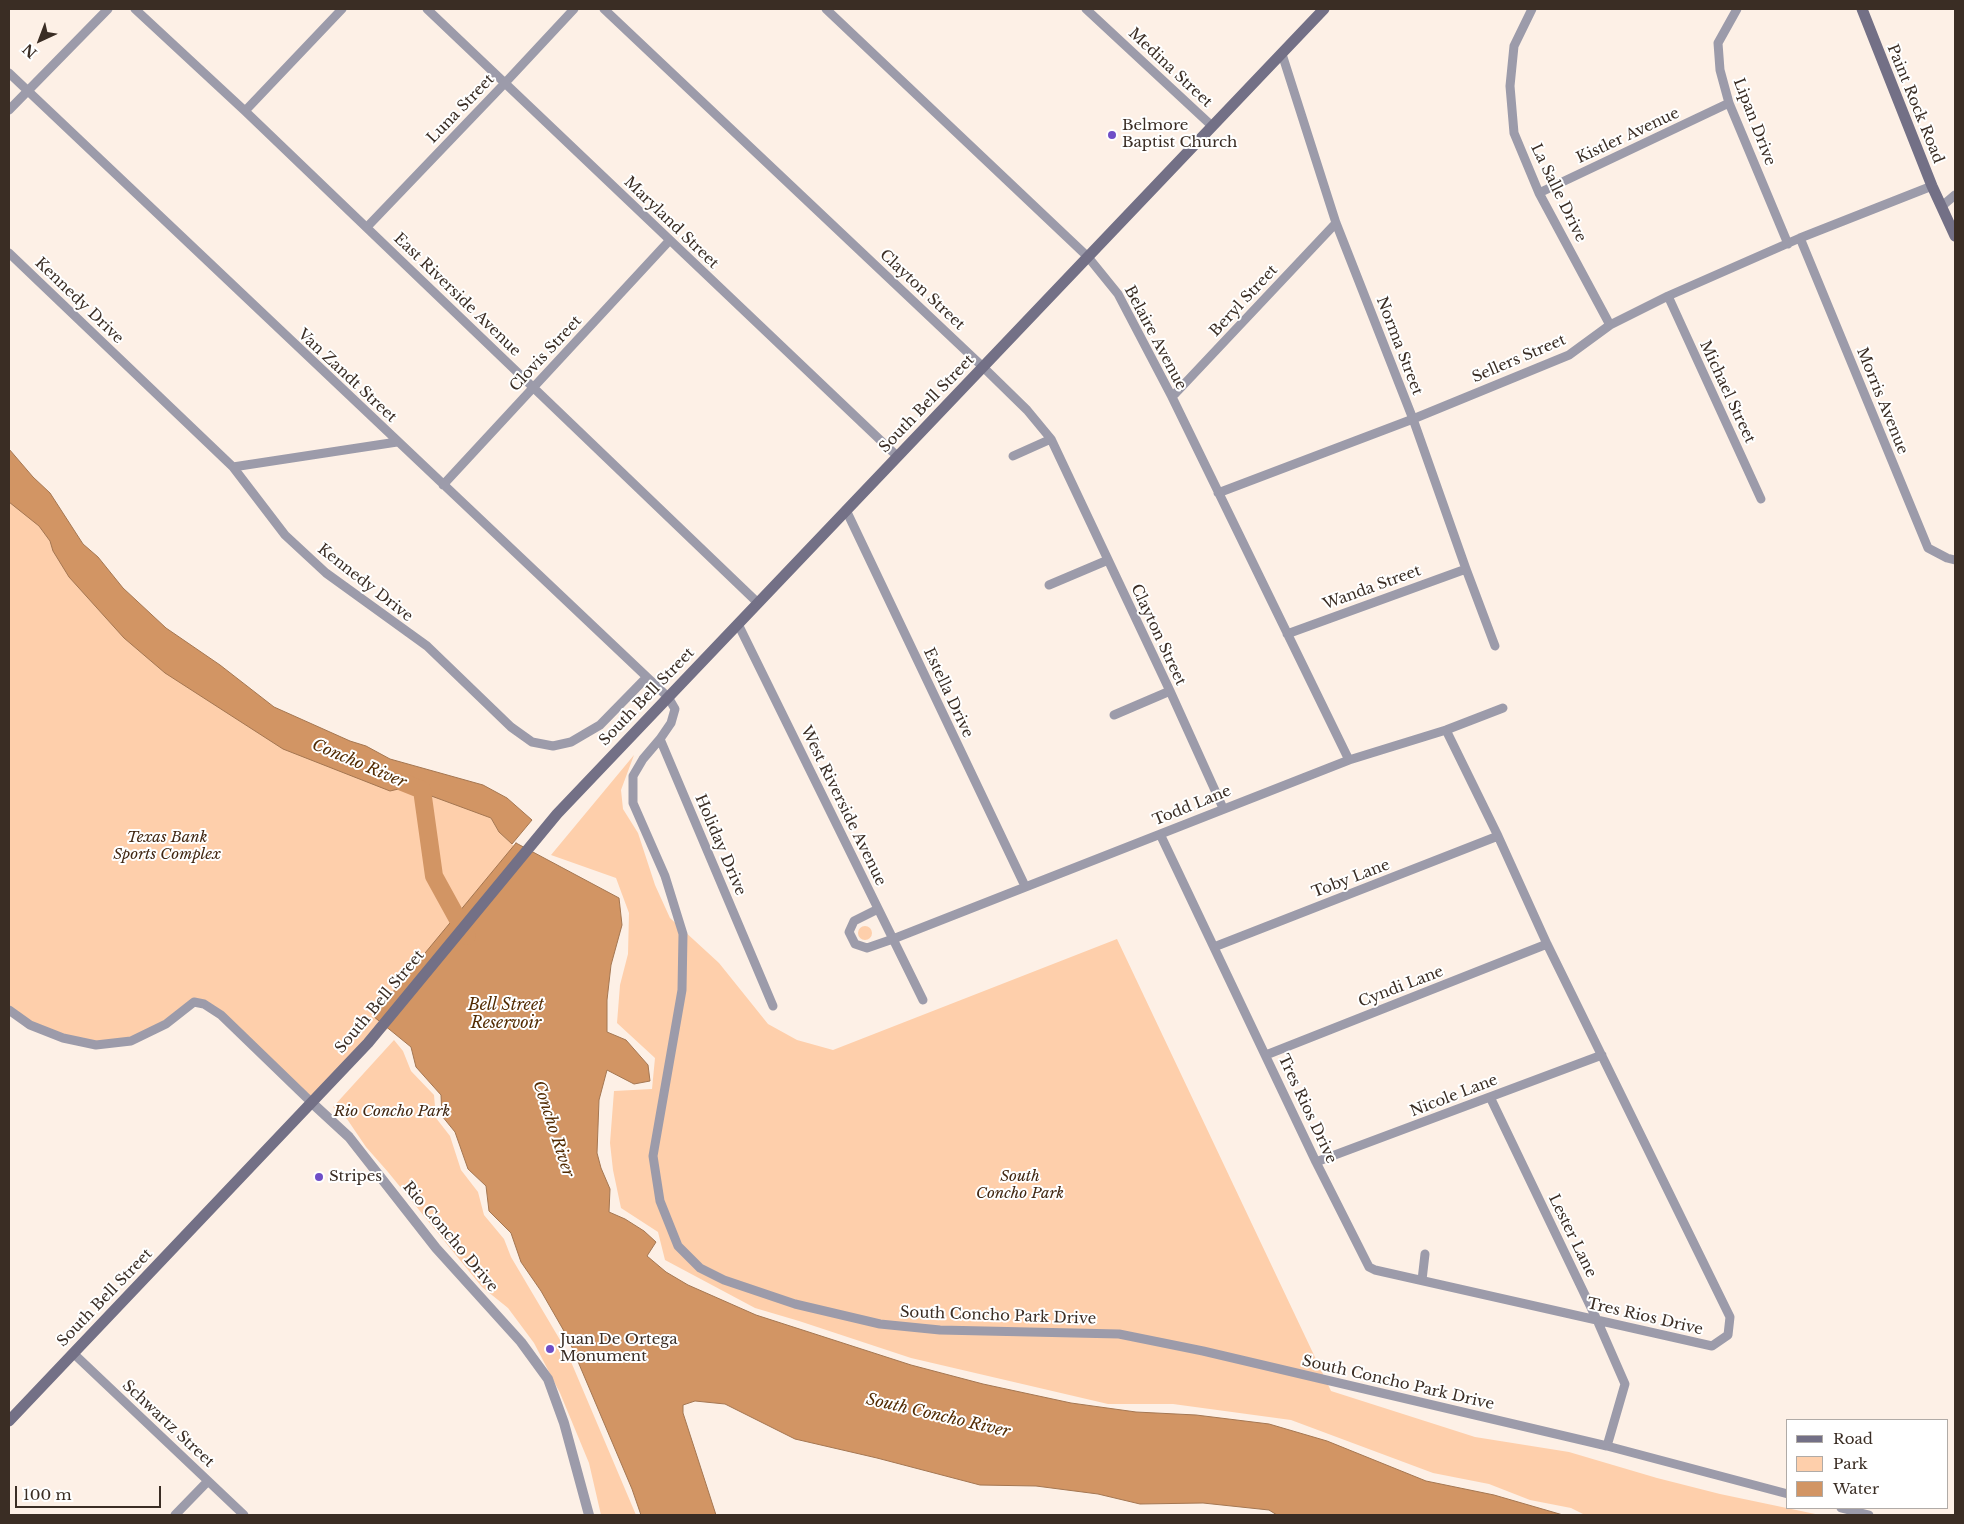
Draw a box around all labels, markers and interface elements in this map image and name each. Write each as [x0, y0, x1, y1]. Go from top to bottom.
north arrow [15, 15, 65, 65]
street label: Medina Street [1124, 25, 1216, 111]
text: N [19, 40, 41, 62]
street label: Paint Rock Road [1883, 42, 1947, 166]
street label: Luna Street [424, 71, 498, 147]
street label: Lipan Drive [1729, 76, 1779, 168]
street label: Kistler Avenue [1574, 104, 1682, 168]
place label: Belmore Baptist Church [1122, 117, 1237, 152]
marker: Belmore Baptist Church [1106, 129, 1118, 141]
street label: La Salle Drive [1526, 141, 1590, 245]
street label: Maryland Street [620, 173, 722, 273]
street label: East Riverside Avenue [390, 230, 524, 360]
street label: Clayton Street [876, 246, 968, 334]
street label: Kennedy Drive [31, 254, 127, 348]
street label: Beryl Street [1206, 262, 1282, 340]
street label: Belaire Avenue [1120, 283, 1190, 393]
street label: Norma Street [1372, 294, 1426, 398]
street label: Clovis Street [506, 312, 586, 396]
street label: Van Zandt Street [294, 326, 400, 426]
street label: Sellers Street [1469, 331, 1569, 387]
street label: Michael Street [1695, 338, 1759, 446]
street label: Morris Avenue [1852, 345, 1912, 457]
street label: South Bell Street [876, 351, 978, 457]
street label: Kennedy Drive [314, 540, 416, 626]
street label: Wanda Street [1321, 562, 1423, 614]
street label: Clayton Street [1127, 581, 1189, 689]
street label: South Bell Street [596, 644, 698, 750]
street label: Estella Drive [919, 645, 977, 741]
street label: West Riverside Avenue [796, 723, 890, 889]
water label: Concho River [309, 736, 409, 792]
street label: Todd Lane [1150, 782, 1234, 830]
street label: Holiday Drive [691, 792, 749, 898]
park label: Texas Bank Sports Complex [113, 829, 221, 864]
street label: Toby Lane [1310, 856, 1392, 902]
street label: South Bell Street [332, 947, 428, 1057]
street label: Cyndi Lane [1356, 963, 1446, 1011]
water label: Bell Street Reservoir [468, 995, 544, 1033]
street label: Tres Rios Drive [1274, 1052, 1340, 1166]
street label: Nicole Lane [1408, 1071, 1500, 1121]
water label: Concho River [528, 1078, 578, 1180]
park label: Rio Concho Park [334, 1103, 450, 1121]
place label: Stripes [329, 1168, 382, 1186]
park label: South Concho Park [976, 1168, 1064, 1203]
marker: Stripes [313, 1171, 325, 1183]
street label: Rio Concho Drive [399, 1178, 501, 1296]
street label: Lester Lane [1544, 1192, 1600, 1280]
street label: South Bell Street [54, 1245, 156, 1351]
street label: Tres Rios Drive [1585, 1295, 1705, 1339]
street label: South Concho Park Drive [900, 1304, 1096, 1328]
place label: Juan De Ortega Monument [560, 1331, 678, 1366]
marker: Juan De Ortega Monument [544, 1343, 556, 1355]
street label: South Concho Park Drive [1300, 1352, 1496, 1414]
street label: Schwartz Street [118, 1377, 218, 1471]
water label: South Concho River [864, 1390, 1012, 1442]
legend [1786, 1419, 1949, 1509]
text: Road [1833, 1429, 1873, 1448]
text: Park [1833, 1454, 1868, 1473]
scale bar [18, 1476, 164, 1508]
text: Water [1833, 1479, 1879, 1498]
text: 100 m [23, 1485, 72, 1504]

